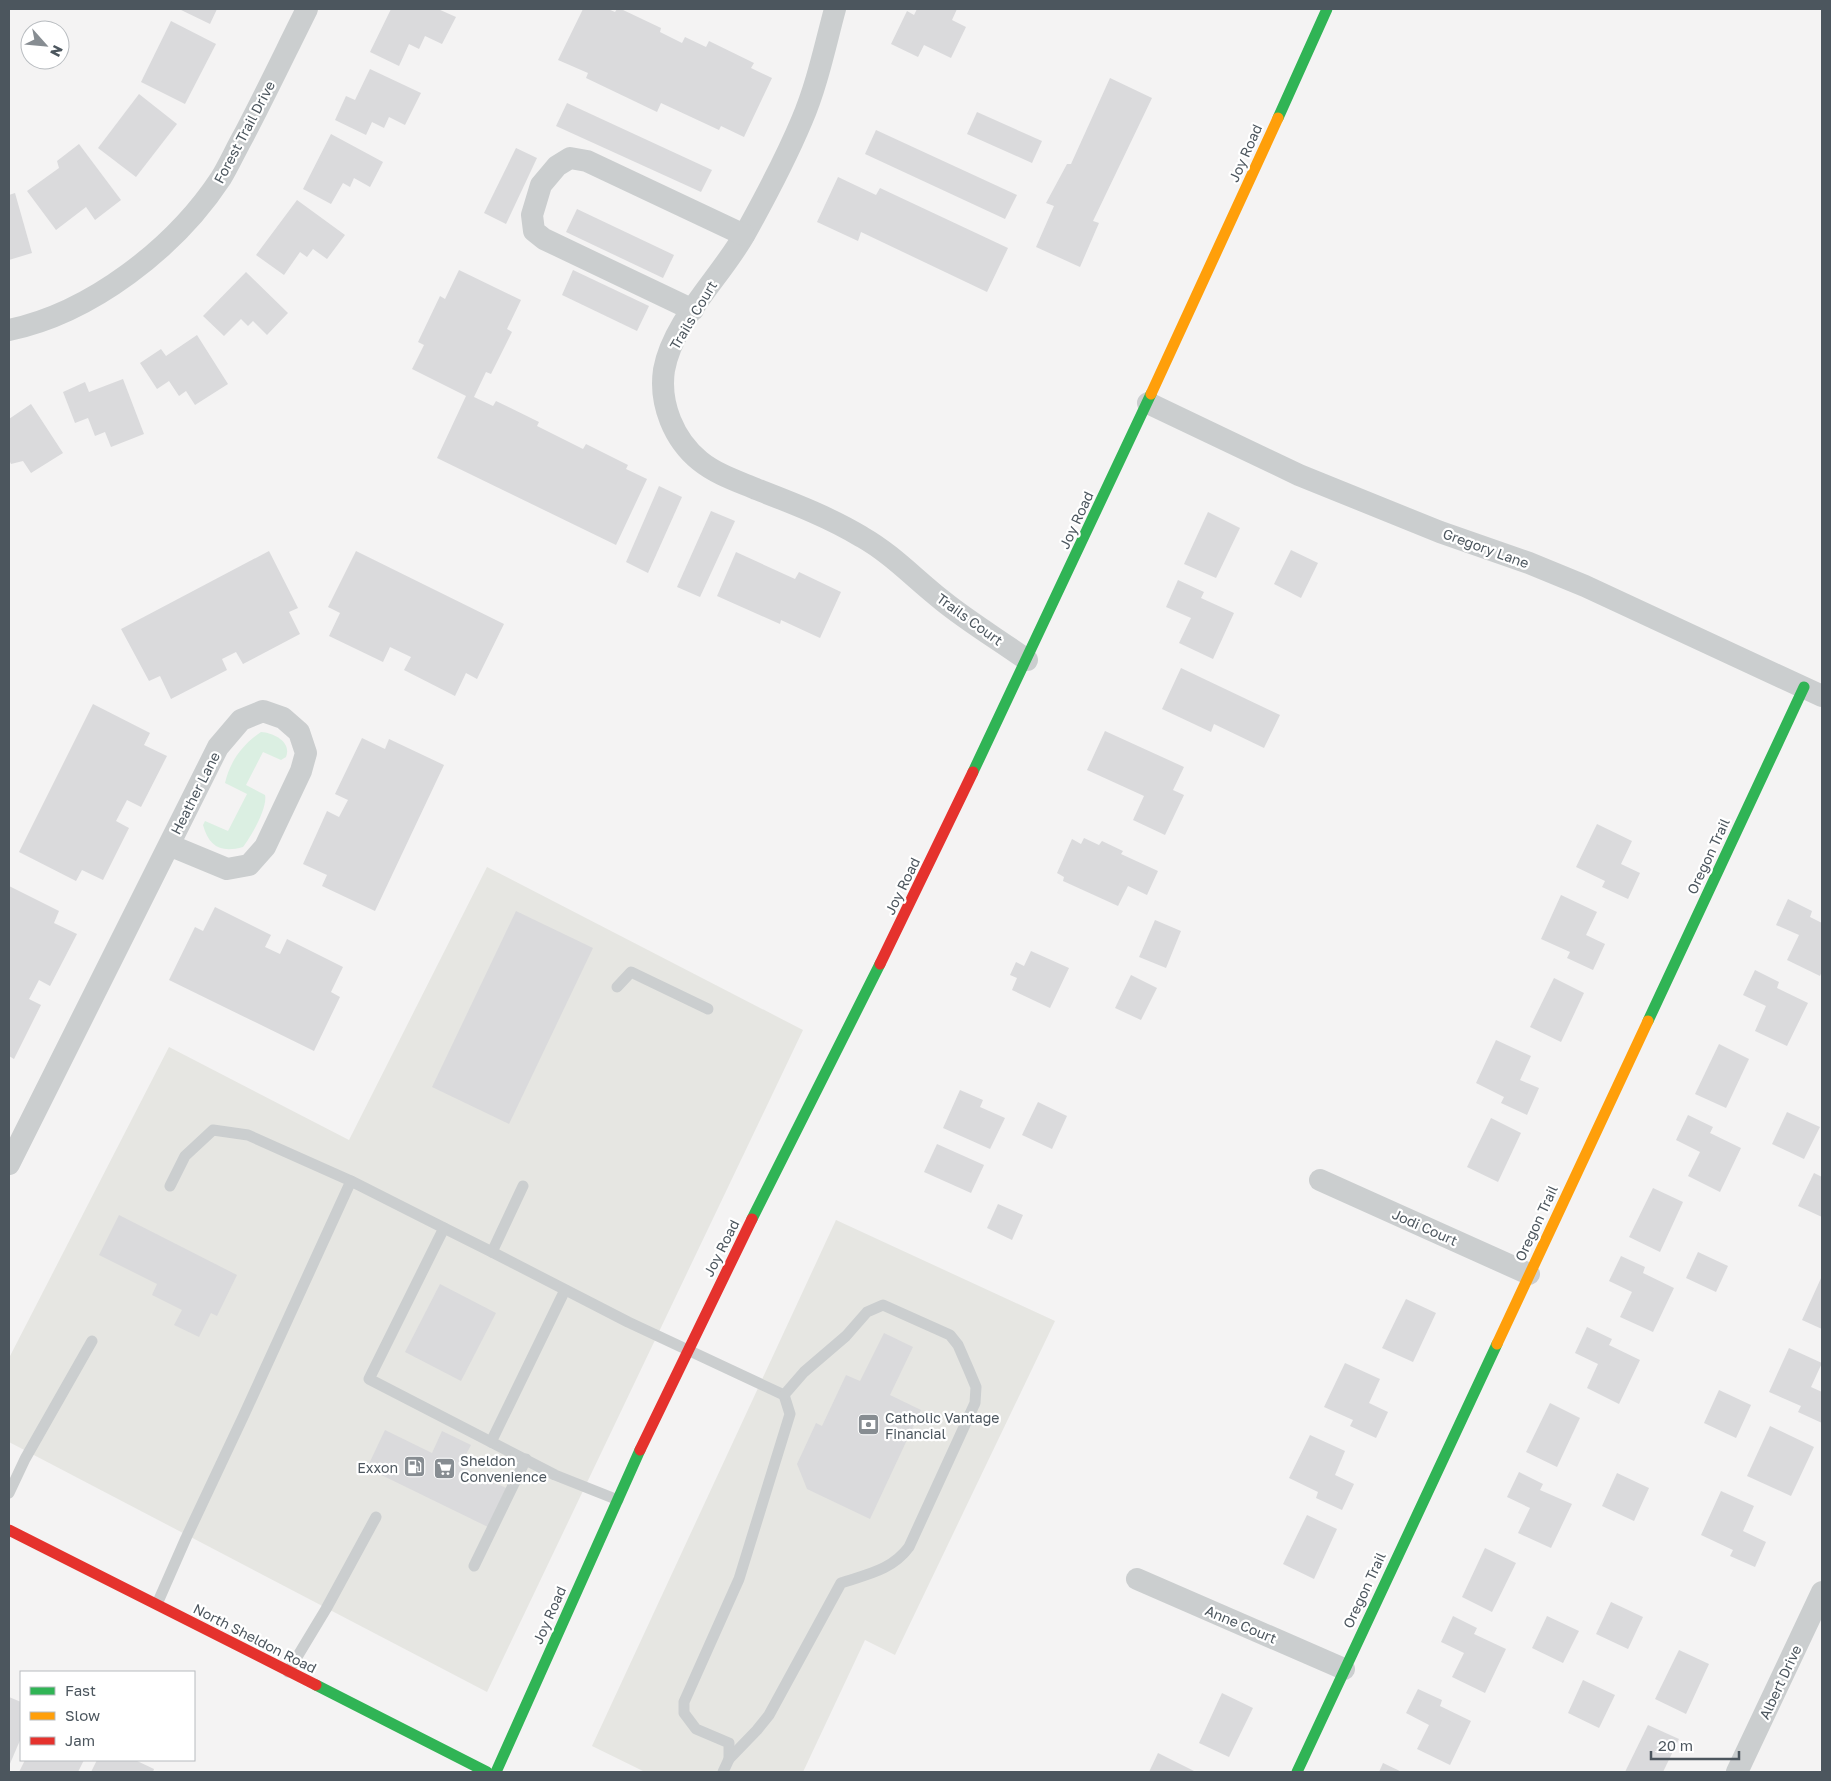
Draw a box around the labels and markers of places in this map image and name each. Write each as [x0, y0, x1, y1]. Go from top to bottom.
place label: Catholic Vantage Financial [885, 1409, 999, 1442]
bank icon: Catholic Vantage Financial [857, 1413, 881, 1437]
place label: Sheldon Convenience [460, 1452, 547, 1485]
fuel station icon: Exxon [402, 1455, 426, 1479]
supermarket icon: Sheldon Convenience [432, 1456, 456, 1480]
place label: Exxon [357, 1459, 398, 1476]

